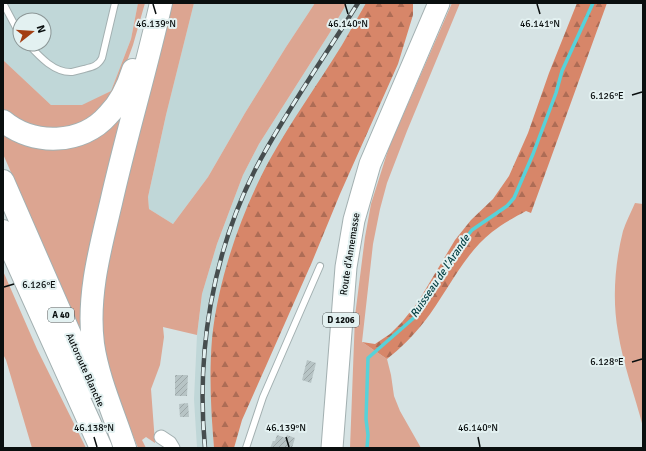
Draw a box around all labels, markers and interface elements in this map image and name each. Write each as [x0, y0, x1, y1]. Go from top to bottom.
north arrow [12, 12, 52, 52]
text: 46.139°N [136, 18, 176, 30]
text: 46.140°N [328, 18, 368, 30]
text: 46.141°N [520, 18, 560, 30]
text: N [34, 24, 48, 35]
text: 6.126°E [590, 90, 624, 102]
street label: Route d'Annemasse [338, 212, 362, 296]
water label: Ruisseau de l'Arande [407, 232, 473, 320]
text: 6.126°E [22, 279, 56, 291]
road number: A 40 [48, 308, 74, 322]
road number: D 1206 [323, 313, 359, 327]
street label: Autoroute Blanche [63, 331, 107, 409]
text: 6.128°E [590, 356, 624, 368]
text: 46.138°N [74, 422, 114, 434]
text: 46.139°N [266, 422, 306, 434]
text: 46.140°N [458, 422, 498, 434]

